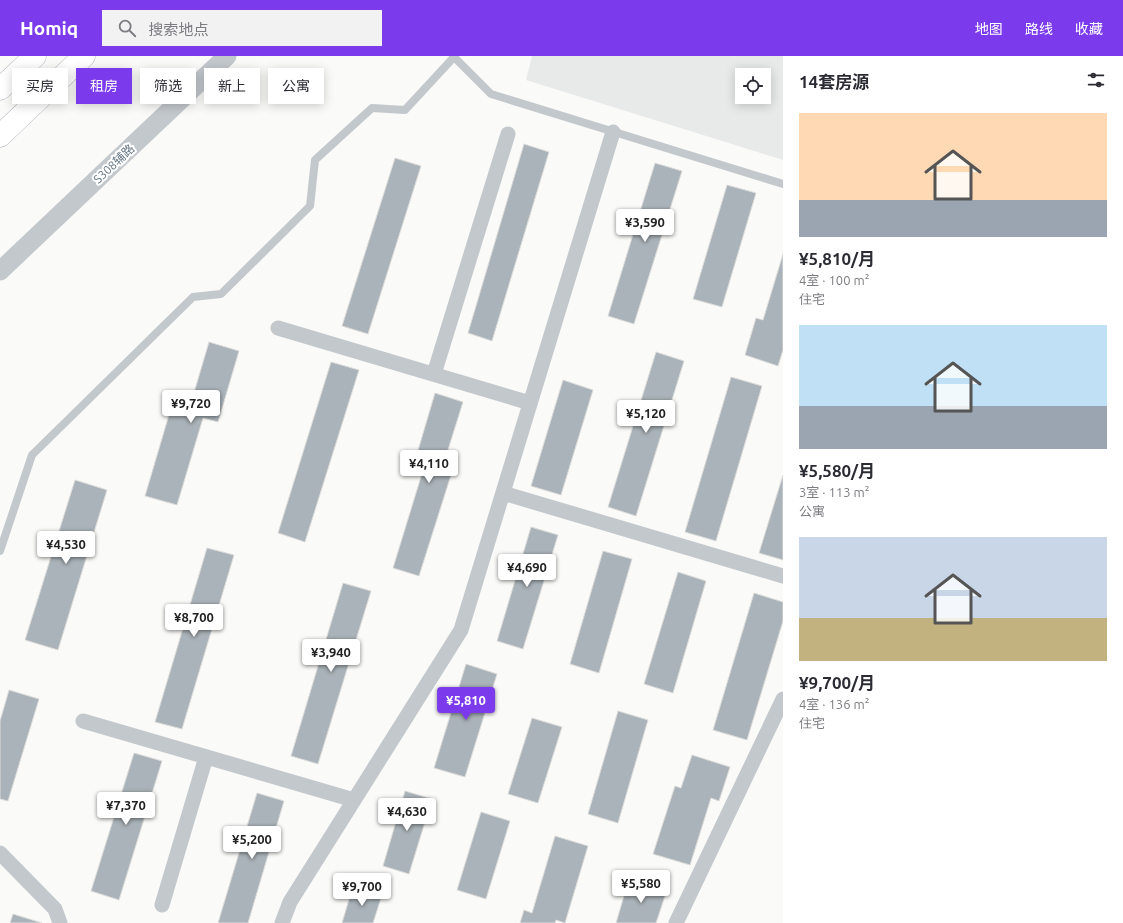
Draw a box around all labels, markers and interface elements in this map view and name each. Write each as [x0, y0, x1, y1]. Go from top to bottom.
search box [102, 10, 382, 46]
text: Homiq [20, 17, 78, 39]
icon: search [116, 17, 138, 39]
text: 搜索地点 [148, 21, 208, 38]
text: 地图 [975, 21, 1003, 37]
text: 路线 [1025, 21, 1053, 37]
text: 收藏 [1075, 21, 1103, 37]
chip: 买房 [12, 68, 68, 104]
chip: 租房 [76, 68, 132, 104]
chip: 筛选 [140, 68, 196, 104]
chip: 新上 [204, 68, 260, 104]
chip: 公寓 [268, 68, 324, 104]
map controls [735, 68, 771, 104]
button: locate [735, 68, 771, 104]
icon: filters [1085, 69, 1107, 91]
text: 14套房源 [799, 72, 869, 91]
icon: home [917, 139, 989, 211]
street label: S308辅路 [91, 142, 137, 186]
pin: ¥3,590 [612, 209, 678, 243]
text: ¥3,590 [625, 215, 665, 229]
text: ¥5,810/月 [799, 249, 875, 268]
text: 4室 · 100 m² [799, 273, 869, 287]
text: 住宅 [799, 292, 825, 306]
icon: home [917, 351, 989, 423]
pin: ¥9,720 [158, 390, 224, 424]
text: ¥9,720 [171, 396, 211, 410]
pin: ¥5,120 [613, 400, 679, 434]
text: ¥5,120 [626, 406, 666, 420]
pin: ¥4,110 [396, 450, 462, 484]
text: ¥4,110 [409, 456, 449, 470]
text: ¥5,580/月 [799, 461, 875, 480]
text: 3室 · 113 m² [799, 485, 869, 499]
text: 公寓 [799, 504, 825, 518]
pin: ¥4,530 [33, 531, 99, 565]
text: ¥4,530 [46, 537, 86, 551]
pin: ¥4,690 [494, 554, 560, 588]
text: ¥4,690 [507, 560, 547, 574]
icon: home [917, 563, 989, 635]
pin: ¥8,700 [161, 604, 227, 638]
text: ¥8,700 [174, 610, 214, 624]
pin: ¥3,940 [298, 639, 364, 673]
text: ¥3,940 [311, 645, 351, 659]
text: ¥9,700/月 [799, 673, 875, 692]
pin: ¥5,810 [433, 687, 499, 721]
text: ¥5,810 [446, 693, 486, 707]
text: 4室 · 136 m² [799, 697, 869, 711]
text: 住宅 [799, 716, 825, 730]
pin: ¥7,370 [93, 792, 159, 826]
text: ¥7,370 [106, 798, 146, 812]
pin: ¥4,630 [374, 798, 440, 832]
text: ¥4,630 [387, 804, 427, 818]
pin: ¥5,200 [219, 826, 285, 860]
text: ¥5,200 [232, 832, 272, 846]
pin: ¥5,580 [608, 870, 674, 904]
pin: ¥9,700 [329, 873, 395, 907]
text: ¥5,580 [621, 876, 661, 890]
text: ¥9,700 [342, 879, 382, 893]

